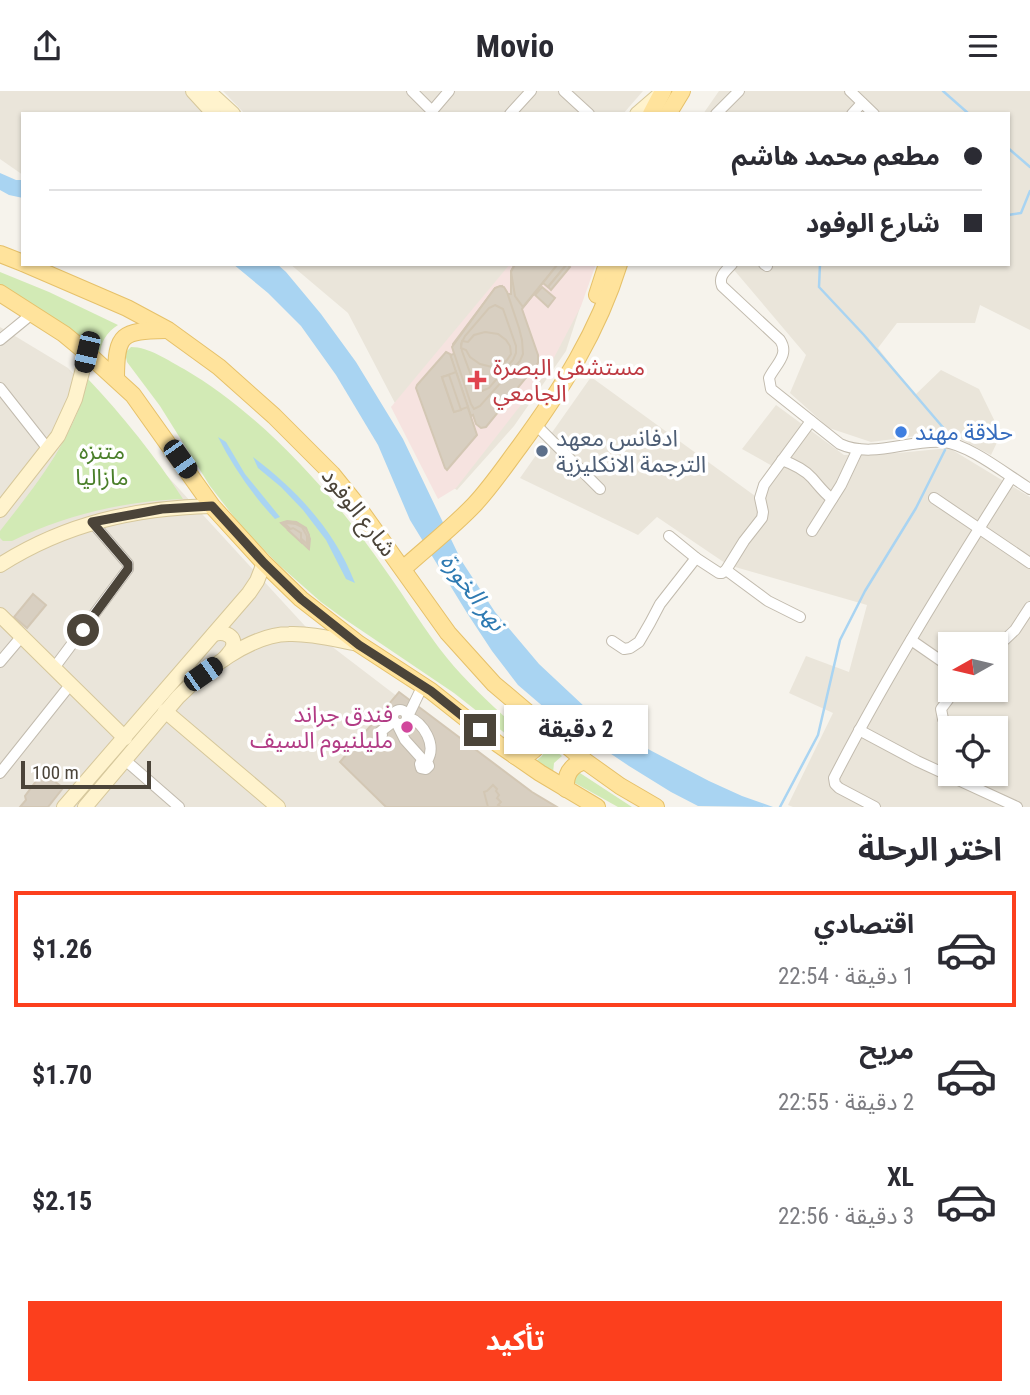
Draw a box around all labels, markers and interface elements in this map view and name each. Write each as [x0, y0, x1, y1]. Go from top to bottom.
icon: share [28, 27, 66, 65]
text: Movio [476, 27, 554, 65]
icon: menu [964, 27, 1002, 65]
text: مطعم محمد هاشم [732, 141, 940, 171]
text: شارع الوفود [806, 208, 940, 238]
car [73, 329, 102, 375]
place label: مستشفى البصرة الجامعي [493, 354, 645, 410]
marker: مستشفى البصرة الجامعي [467, 370, 487, 390]
place label: حلاقة مهند [915, 419, 1013, 446]
marker: حلاقة مهند [893, 424, 909, 440]
place label: ادفانس معهد الترجمة الانكليزية [556, 425, 706, 478]
car [160, 436, 201, 482]
park label: متنزه مازاليا [75, 438, 129, 491]
marker: ادفانس معهد الترجمة الانكليزية [534, 443, 550, 459]
street label: شارع الوفود [313, 463, 401, 564]
water label: نهر الخورة [435, 548, 512, 638]
route start [67, 614, 99, 646]
north arrow [938, 632, 1008, 702]
map controls [938, 632, 1008, 786]
car [180, 653, 227, 695]
place label: فندق جراند مليلنيوم السيف [250, 701, 393, 758]
callout: 2 دقيقة [504, 705, 648, 755]
route end [464, 714, 496, 746]
text: 2 دقيقة [539, 716, 613, 743]
button: locate [938, 716, 1008, 786]
marker: فندق جراند مليلنيوم السيف [399, 719, 415, 735]
scale bar [21, 758, 150, 790]
text: 100 m [32, 761, 79, 784]
text: اختر الرحلة [858, 830, 1002, 868]
text: اقتصادي [814, 909, 914, 939]
icon: car [935, 918, 998, 981]
text: $1.26 [32, 934, 92, 964]
text: 1 دقيقة · 22:54 [778, 963, 914, 990]
text: مريح [859, 1035, 914, 1065]
icon: car [935, 1044, 998, 1107]
text: $1.70 [32, 1060, 92, 1090]
text: 2 دقيقة · 22:55 [778, 1089, 914, 1116]
text: XL [887, 1162, 914, 1192]
icon: car [935, 1170, 998, 1233]
text: $2.15 [32, 1186, 92, 1216]
text: 3 دقيقة · 22:56 [778, 1203, 914, 1230]
button: تأكيد [28, 1301, 1002, 1381]

